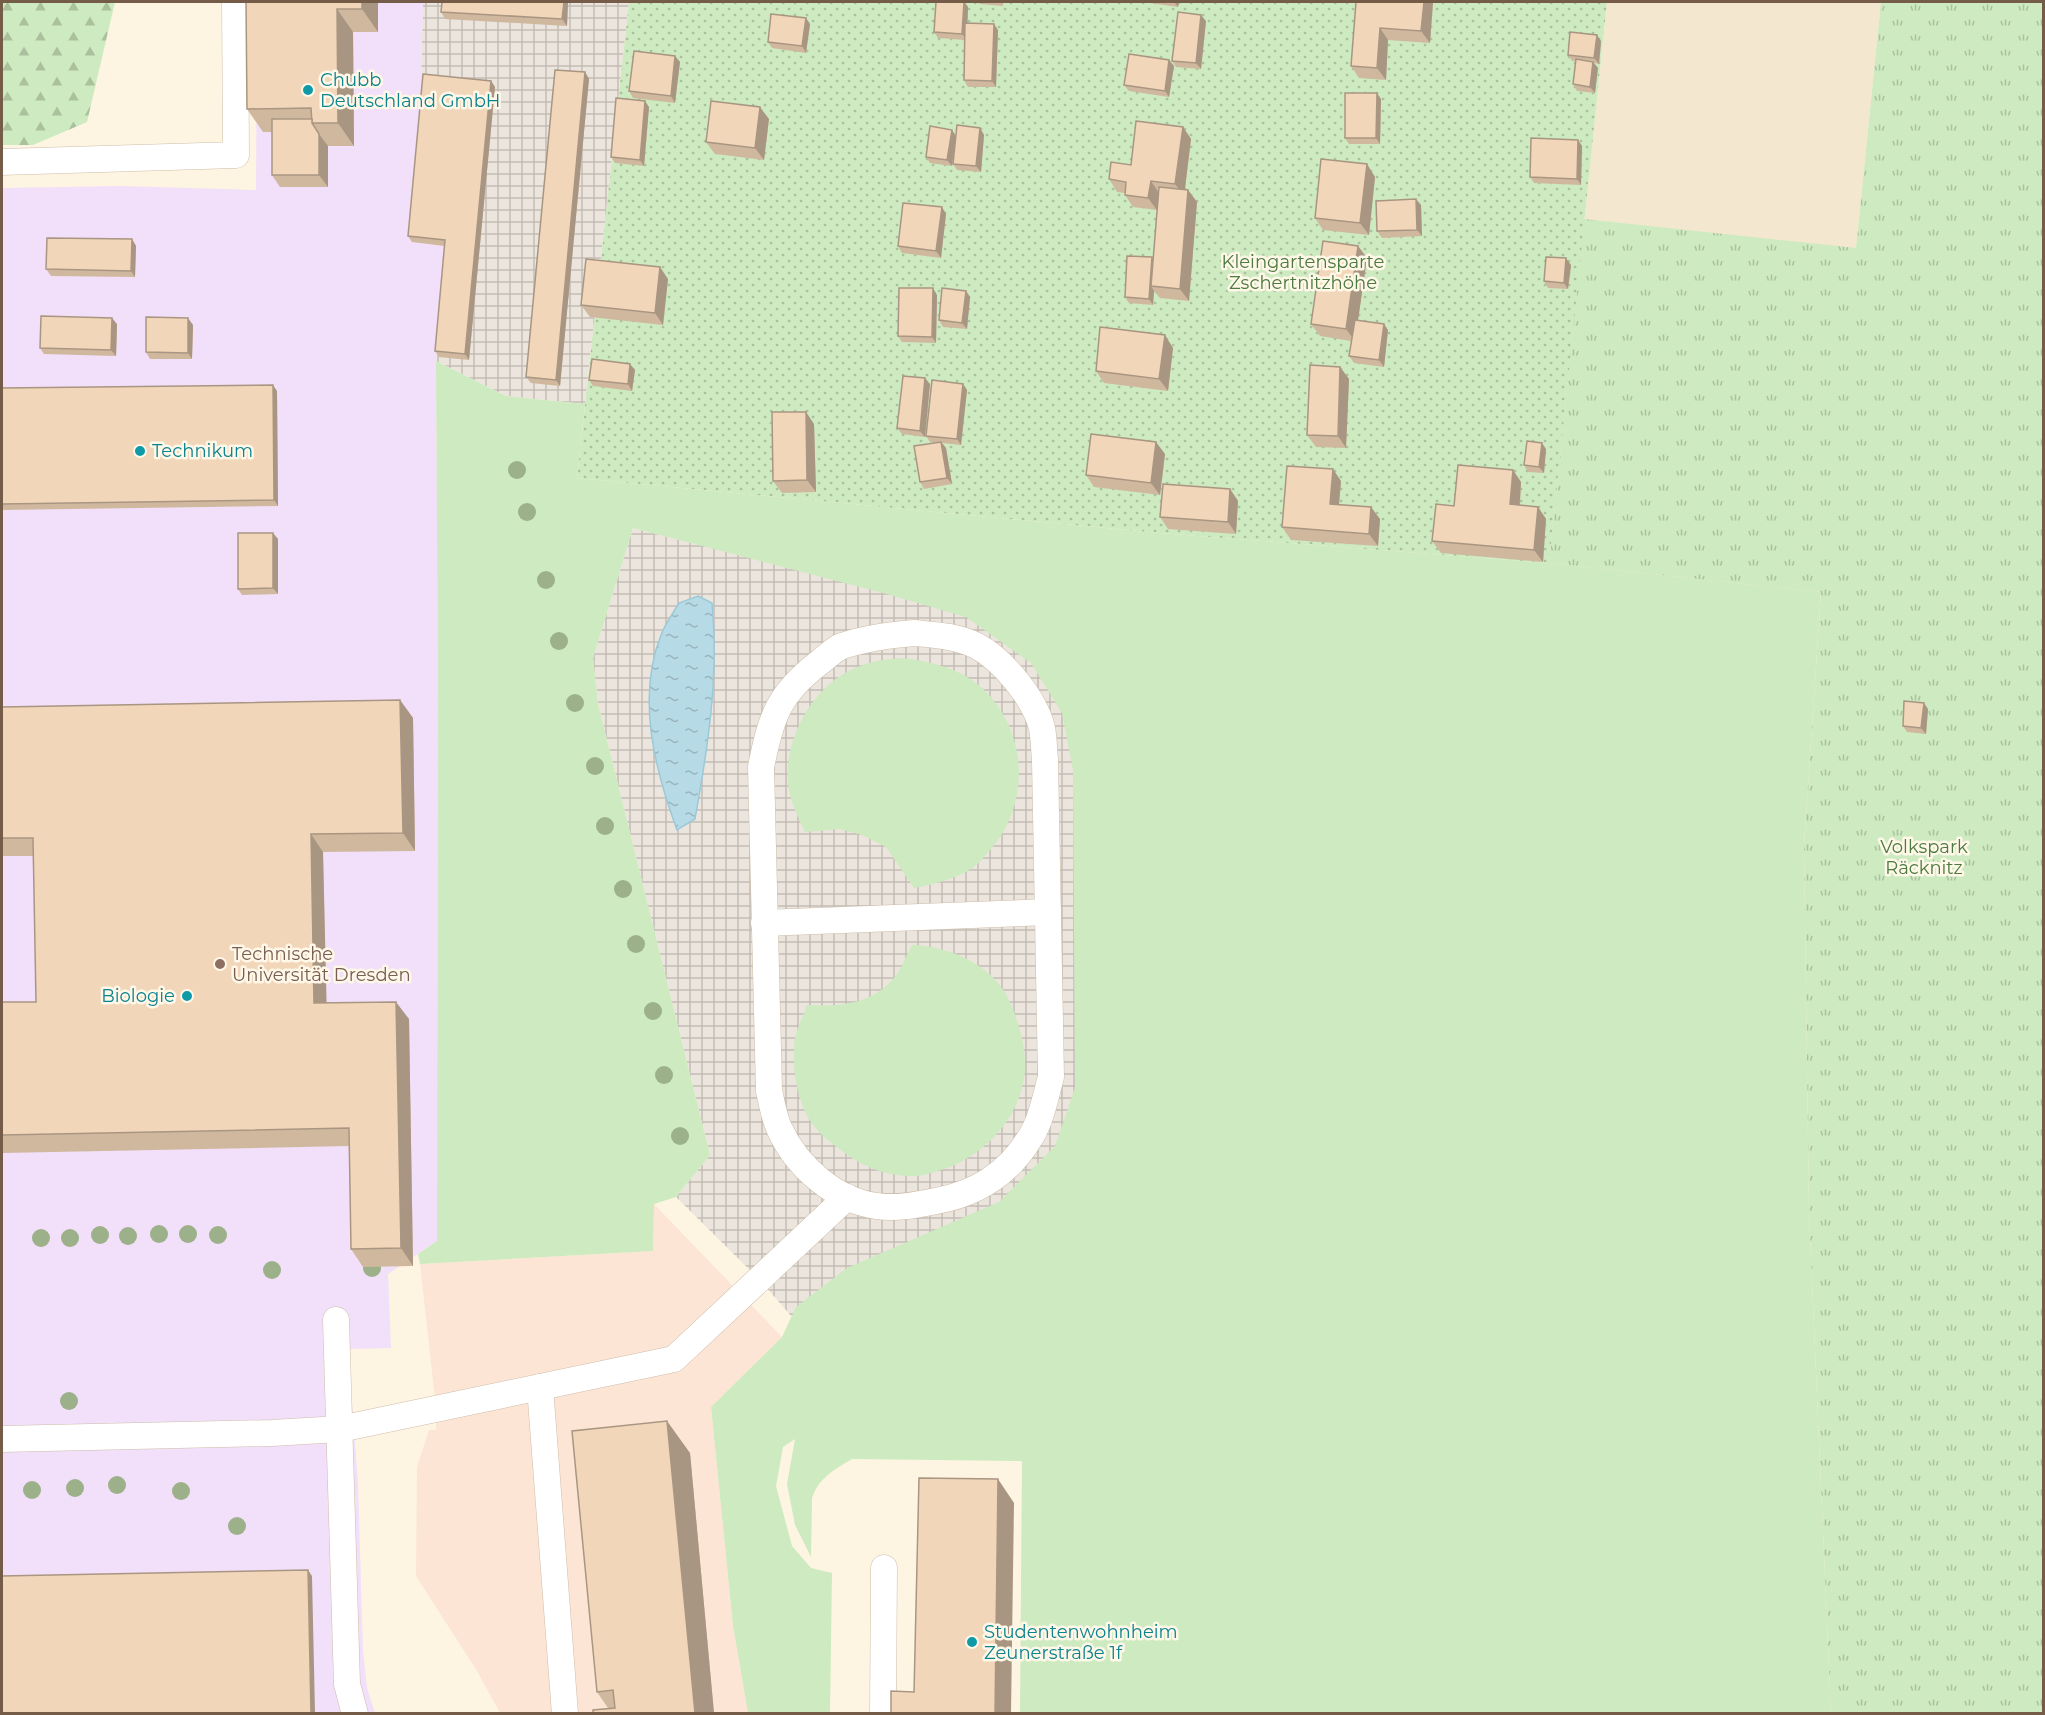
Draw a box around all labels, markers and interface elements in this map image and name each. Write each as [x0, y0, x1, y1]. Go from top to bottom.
place label: Chubb Deutschland GmbH [320, 69, 501, 112]
marker: Chubb Deutschland GmbH [301, 83, 315, 97]
park label: Kleingartensparte Zschertnitzhöhe [1222, 251, 1385, 294]
place label: Technikum [152, 440, 253, 462]
marker: Technikum [133, 444, 147, 458]
park label: Volkspark Räcknitz [1880, 836, 1968, 879]
place label: Technische Universität Dresden [232, 943, 411, 986]
marker: Technische Universität Dresden [213, 957, 227, 971]
place label: Biologie [101, 985, 175, 1007]
marker: Biologie [180, 989, 194, 1003]
place label: Studentenwohnheim Zeunerstraße 1f [984, 1621, 1178, 1664]
marker: Studentenwohnheim Zeunerstraße 1f [965, 1635, 979, 1649]

